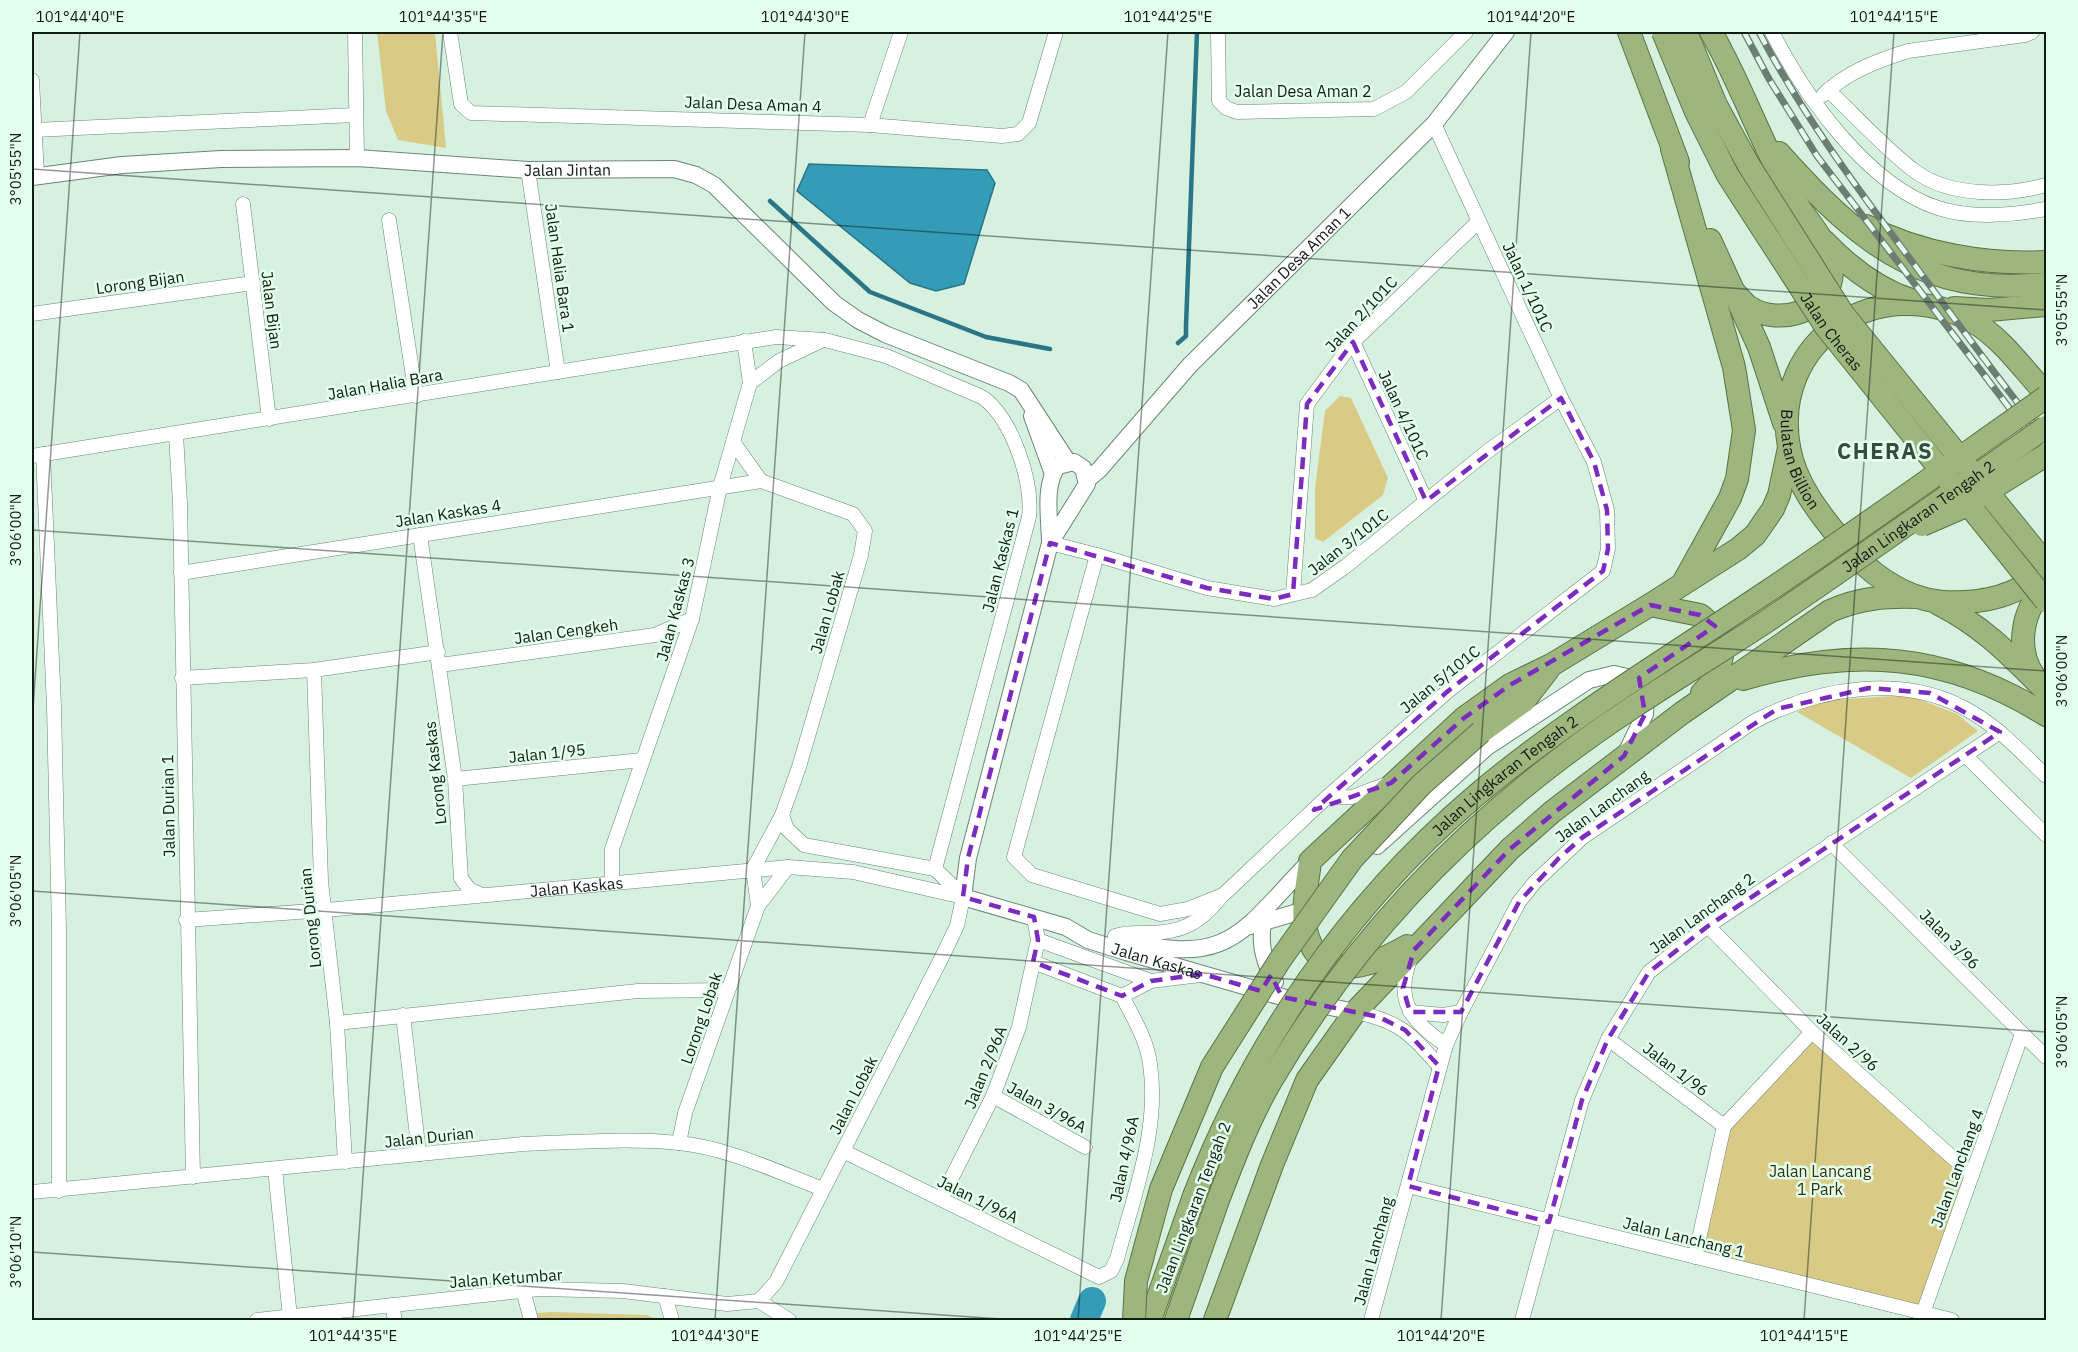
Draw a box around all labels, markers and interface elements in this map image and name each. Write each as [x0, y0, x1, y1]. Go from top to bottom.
text: 101°44'40"E [36, 7, 124, 26]
text: 101°44'35"E [399, 7, 487, 26]
text: 101°44'30"E [761, 7, 849, 26]
text: 101°44'25"E [1124, 7, 1212, 26]
text: 101°44'20"E [1487, 7, 1575, 26]
text: 101°44'15"E [1850, 7, 1938, 26]
street label: Jalan Desa Aman 2 [1234, 81, 1372, 101]
street label: Jalan Desa Aman 4 [684, 92, 822, 116]
text: 3°05'55"N [6, 133, 25, 205]
street label: Jalan Jintan [524, 159, 611, 180]
street label: Jalan Halia Bara 1 [541, 202, 579, 334]
street label: Jalan Desa Aman 1 [1243, 202, 1355, 313]
street label: Jalan 1/101C [1498, 239, 1558, 335]
street label: Lorong Bijan [95, 266, 185, 298]
street label: Jalan Bijan [257, 270, 287, 350]
street label: Jalan 2/101C [1321, 272, 1401, 356]
text: 3°05'55"N [2052, 274, 2071, 346]
street label: Jalan Cheras [1796, 289, 1867, 375]
street label: Jalan Halia Bara [326, 364, 444, 404]
street label: Jalan 4/101C [1374, 367, 1434, 463]
street label: Bulatan Billion [1777, 408, 1824, 513]
district label: CHERAS [1837, 436, 1933, 465]
street label: Jalan Lingkaran Tengah 2 [1838, 456, 1998, 577]
text: 3°06'00"N [6, 494, 25, 566]
street label: Jalan Kaskas 4 [394, 495, 502, 531]
street label: Jalan 3/101C [1304, 504, 1392, 580]
street label: Jalan Kaskas 1 [977, 506, 1023, 614]
street label: Jalan Kaskas 3 [652, 555, 698, 663]
street label: Jalan Lobak [806, 568, 849, 656]
street label: Jalan Cengkeh [513, 614, 619, 648]
text: 3°06'00"N [2052, 635, 2071, 707]
street label: Jalan 5/101C [1396, 641, 1484, 717]
street label: Jalan Lingkaran Tengah 2 [1428, 711, 1582, 840]
street label: Lorong Kaskas [420, 720, 450, 826]
street label: Jalan 1/95 [507, 739, 587, 767]
street label: Jalan Durian 1 [157, 754, 179, 858]
street label: Jalan Lanchang [1551, 765, 1653, 847]
text: 3°06'05"N [6, 855, 25, 927]
street label: Lorong Durian [295, 867, 325, 969]
street label: Jalan Lanchang 2 [1646, 868, 1758, 958]
street label: Jalan Kaskas [529, 872, 624, 901]
street label: Jalan 3/96 [1916, 905, 1984, 973]
street label: Jalan Kaskas [1109, 938, 1205, 983]
street label: Lorong Lobak [676, 969, 726, 1067]
text: 3°06'05"N [2052, 996, 2071, 1068]
street label: Jalan 2/96 [1813, 1009, 1883, 1075]
street label: Jalan 2/96A [959, 1023, 1011, 1111]
street label: Jalan 1/96 [1639, 1038, 1713, 1100]
street label: Jalan Lobak [825, 1052, 882, 1138]
street label: Jalan 3/96A [1004, 1077, 1090, 1137]
street label: Jalan Lanchang 4 [1926, 1106, 1988, 1230]
street label: Jalan 4/96A [1105, 1114, 1143, 1204]
street label: Jalan Lingkaran Tengah 2 [1151, 1119, 1235, 1295]
street label: Jalan Durian [383, 1122, 475, 1152]
park label: Jalan Lancang 1 Park [1769, 1161, 1872, 1199]
street label: Jalan 1/96A [934, 1171, 1022, 1227]
street label: Jalan Lanchang [1349, 1194, 1397, 1307]
street label: Jalan Lanchang 1 [1621, 1212, 1747, 1262]
text: 3°06'10"N [6, 1216, 25, 1288]
street label: Jalan Ketumbar [449, 1264, 563, 1292]
text: 101°44'35"E [309, 1326, 397, 1345]
text: 101°44'30"E [671, 1326, 759, 1345]
text: 101°44'25"E [1034, 1326, 1122, 1345]
text: 101°44'20"E [1397, 1326, 1485, 1345]
text: 101°44'15"E [1760, 1326, 1848, 1345]

